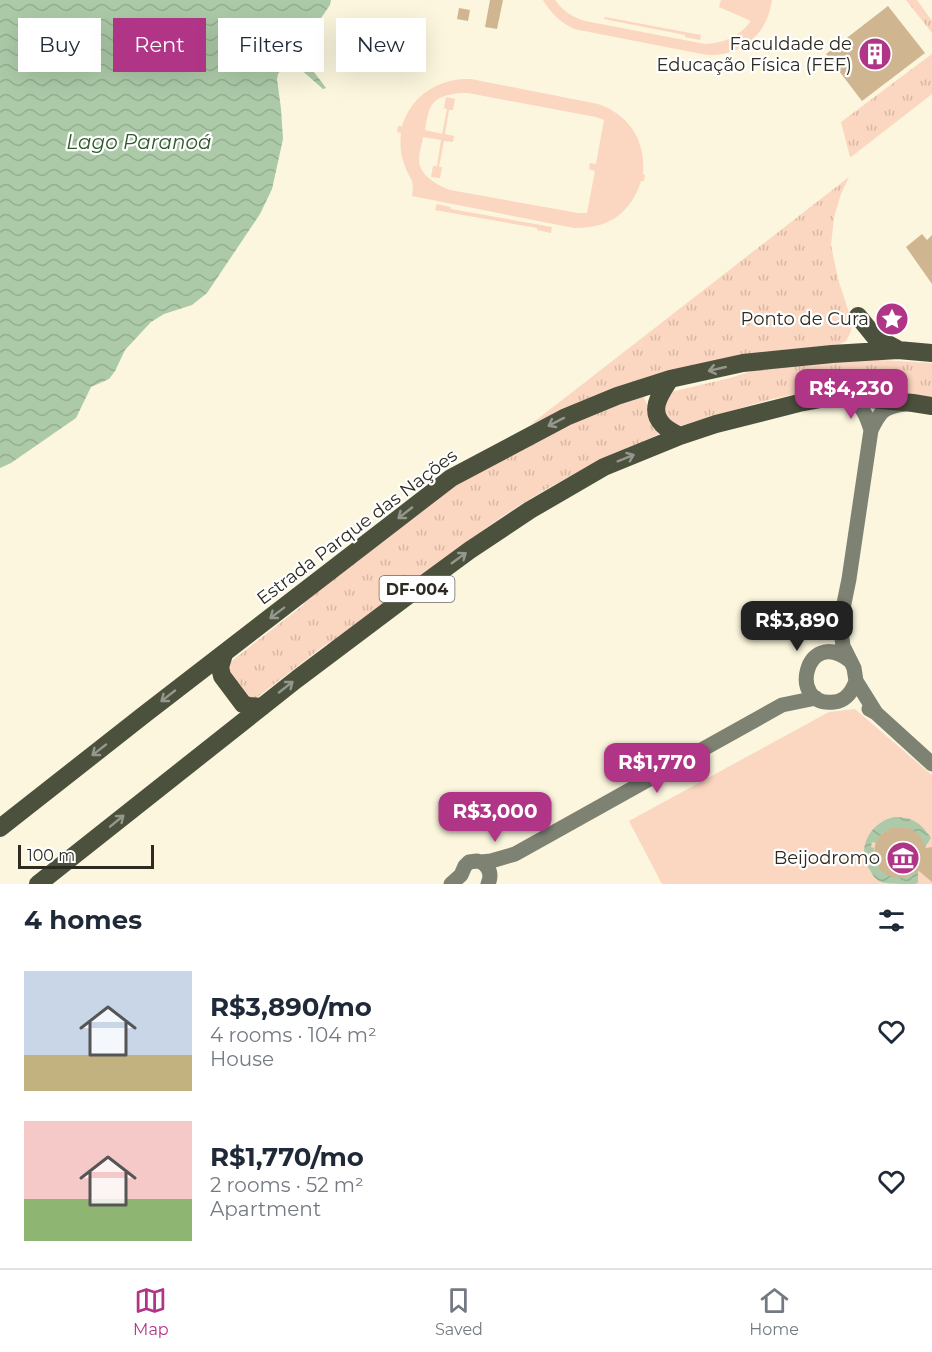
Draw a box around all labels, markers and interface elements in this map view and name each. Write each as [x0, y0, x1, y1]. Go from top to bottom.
chip: Buy [18, 18, 101, 72]
chip: Rent [113, 18, 206, 72]
chip: Filters [218, 18, 324, 72]
chip: New [336, 18, 426, 72]
place label: Faculdade de Educação Física (FEF) [656, 33, 852, 76]
building icon: Faculdade de Educação Física (FEF) [857, 36, 893, 72]
water label: Lago Paranoá [66, 130, 212, 154]
place icon: Ponto de Cura [874, 301, 910, 337]
place label: Ponto de Cura [740, 308, 869, 330]
one-way arrow [707, 363, 726, 375]
pin: R$4,230 [796, 369, 906, 420]
text: R$4,230 [809, 376, 893, 400]
one-way arrow [548, 417, 566, 428]
street label: Estrada Parque das Nações [252, 444, 462, 610]
one-way arrow [616, 452, 635, 463]
one-way arrow [397, 507, 413, 520]
one-way arrow [451, 552, 467, 564]
road number: DF-004 [380, 576, 454, 602]
pin: R$3,890 [742, 601, 852, 652]
one-way arrow [270, 606, 286, 619]
text: R$3,890 [755, 608, 839, 632]
one-way arrow [278, 681, 294, 694]
one-way arrow [160, 689, 176, 702]
one-way arrow [91, 743, 107, 756]
pin: R$1,770 [602, 743, 712, 794]
text: R$1,770 [618, 750, 696, 774]
pin: R$3,000 [440, 792, 550, 843]
text: R$3,000 [453, 799, 537, 823]
one-way arrow [109, 815, 125, 828]
museum icon: Beijodromo [885, 840, 921, 876]
scale bar [18, 842, 154, 870]
text: 100 m [27, 846, 75, 865]
place label: Beijodromo [774, 847, 880, 869]
text: 4 homes [24, 904, 142, 936]
icon: filters [875, 904, 908, 937]
text: R$3,890/mo [210, 991, 372, 1023]
icon: home [72, 995, 144, 1067]
icon: heart [875, 1015, 908, 1048]
text: 4 rooms · 104 m² [210, 1023, 377, 1047]
text: House [210, 1047, 274, 1071]
text: R$1,770/mo [210, 1141, 364, 1173]
icon: home [72, 1145, 144, 1217]
icon: heart [875, 1165, 908, 1198]
text: 2 rooms · 52 m² [210, 1173, 364, 1197]
text: Apartment [210, 1197, 321, 1221]
tab: Map [133, 1284, 169, 1339]
tab: Saved [435, 1284, 483, 1339]
tab: Home [749, 1284, 799, 1339]

